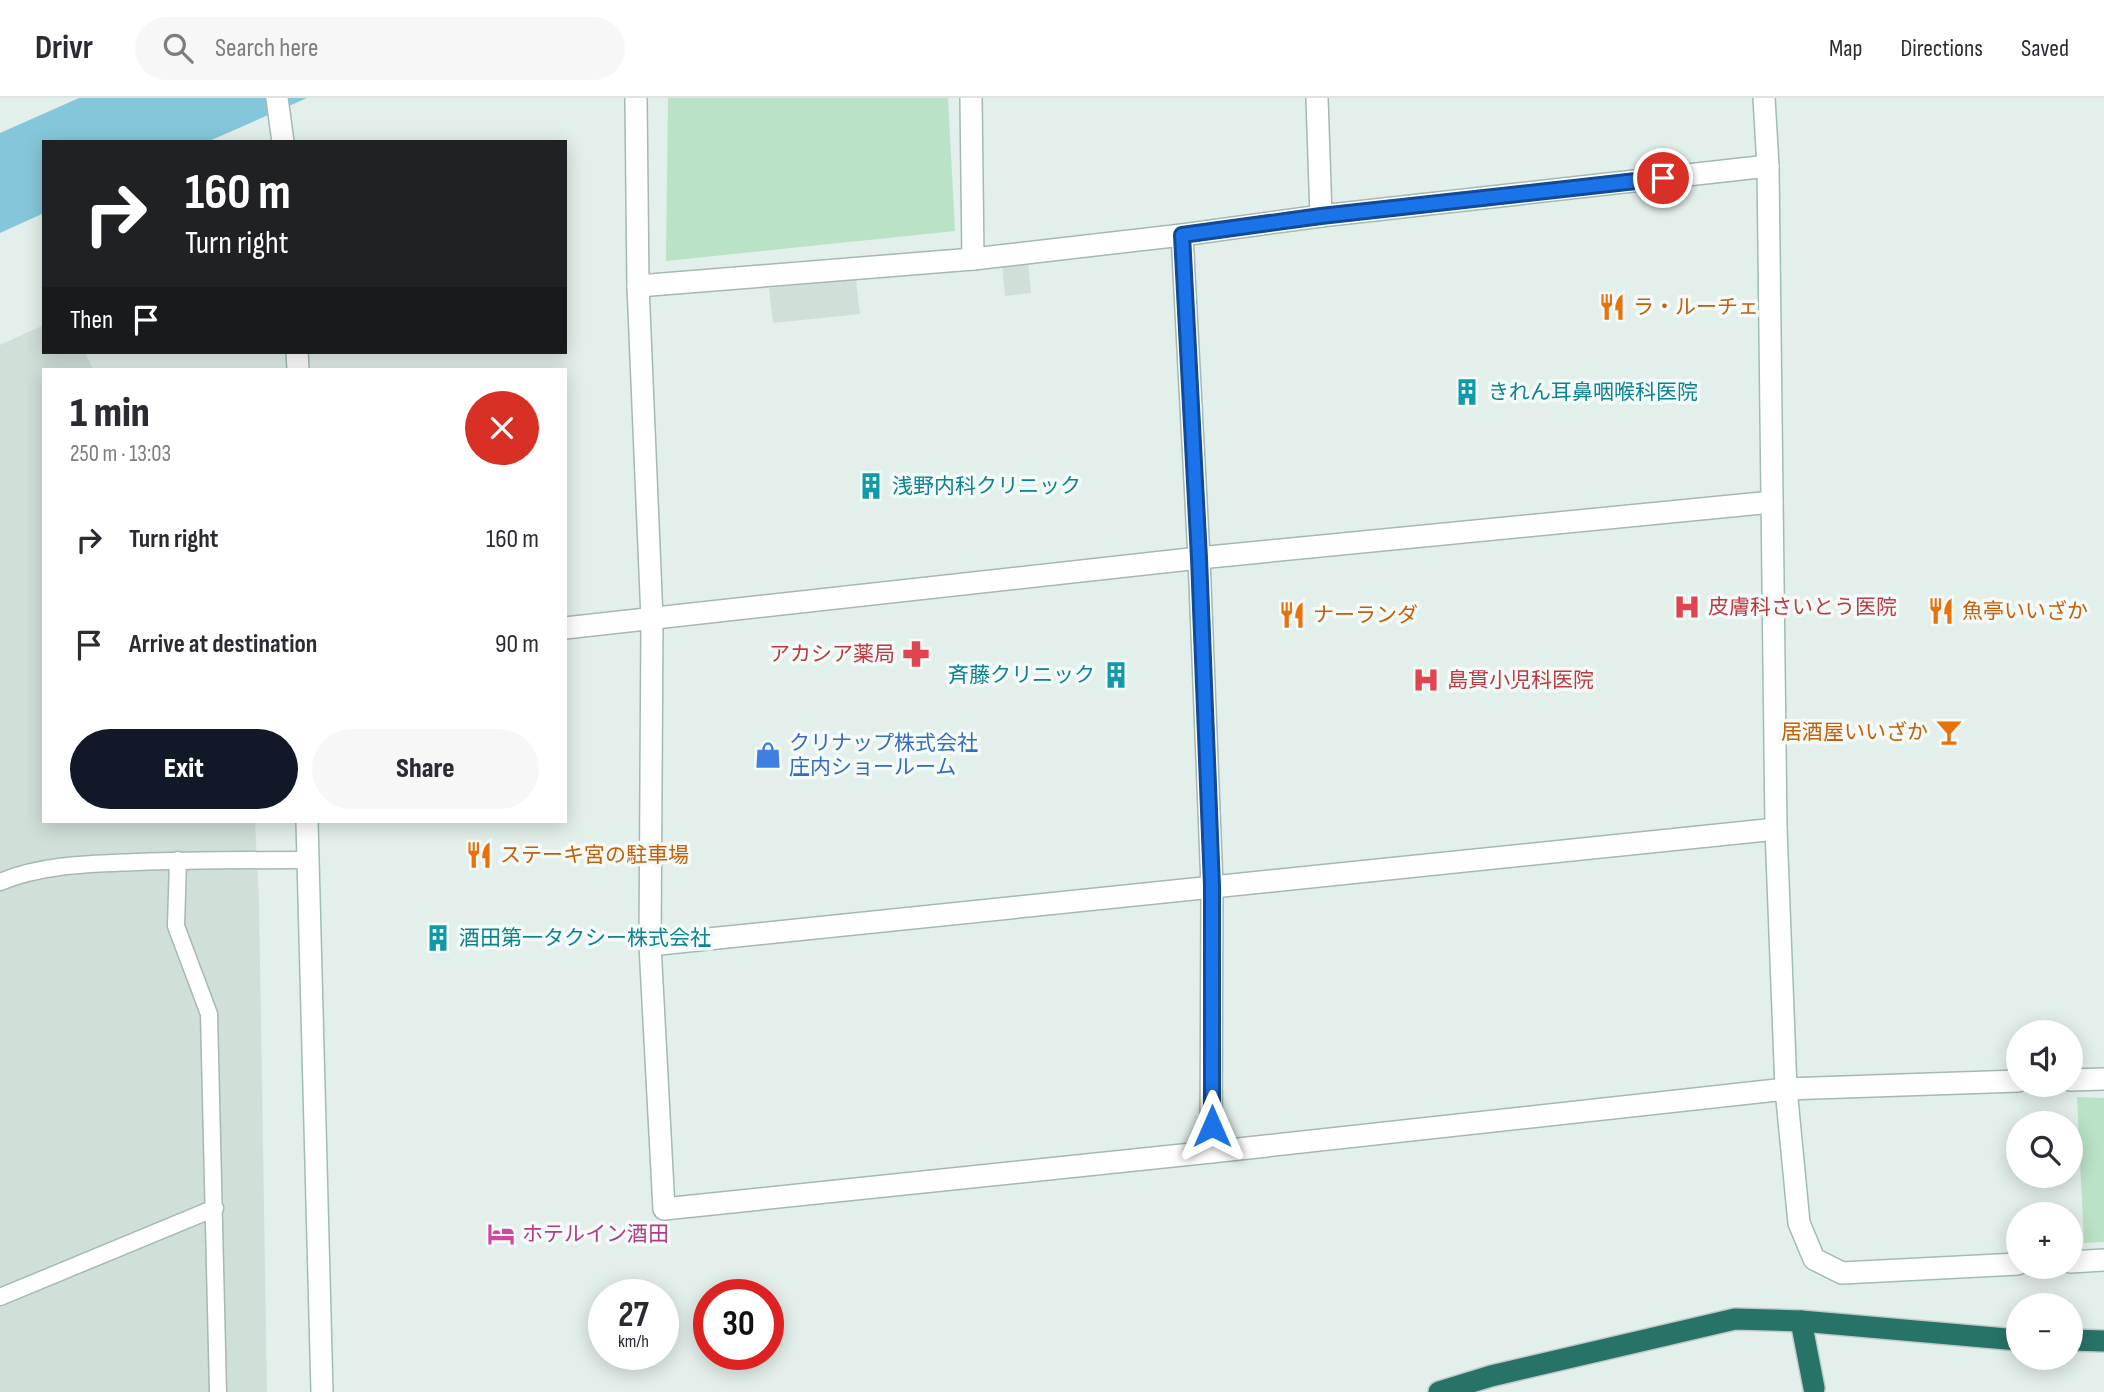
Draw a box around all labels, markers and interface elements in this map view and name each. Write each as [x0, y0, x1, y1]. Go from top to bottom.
search box [135, 17, 625, 80]
text: Drivr [35, 28, 93, 68]
icon: search [159, 29, 197, 67]
text: Search here [215, 33, 318, 64]
text: Map [1829, 34, 1862, 63]
text: Directions [1900, 34, 1983, 63]
text: Saved [2021, 34, 2069, 63]
pin [1633, 148, 1693, 208]
icon: arrive [1644, 159, 1682, 197]
text: 160 m [185, 164, 291, 223]
icon: right [70, 168, 161, 259]
text: Turn right [185, 224, 289, 263]
restaurant icon: ラ・ルーチェ [1597, 292, 1627, 322]
place label: ラ・ルーチェ [1633, 295, 1759, 320]
icon: arrive [127, 301, 165, 339]
text: Then [70, 305, 113, 336]
building icon: きれん耳鼻咽喉科医院 [1452, 377, 1482, 407]
place label: きれん耳鼻咽喉科医院 [1488, 380, 1698, 405]
text: 1 min [70, 388, 150, 439]
button: close [465, 391, 539, 465]
text: 250 m · 13:03 [70, 440, 171, 468]
building icon: 浅野内科クリニック [856, 471, 886, 501]
place label: 浅野内科クリニック [892, 474, 1081, 499]
icon: right [70, 521, 108, 559]
text: Turn right [129, 524, 218, 555]
text: 160 m [486, 524, 539, 555]
hospital icon: 皮膚科さいとう医院 [1672, 592, 1702, 622]
place label: 皮膚科さいとう医院 [1708, 595, 1897, 620]
restaurant icon: 魚亭いいざか [1926, 596, 1956, 626]
place label: 魚亭いいざか [1962, 599, 2088, 624]
restaurant icon: ナーランダ [1277, 600, 1307, 630]
place label: ナーランダ [1313, 603, 1418, 628]
icon: arrive [70, 626, 108, 664]
text: Arrive at destination [129, 629, 317, 660]
text: 90 m [495, 629, 539, 660]
pharmacy icon: アカシア薬局 [901, 639, 931, 669]
place label: アカシア薬局 [769, 642, 895, 667]
building icon: 斉藤クリニック [1101, 660, 1131, 690]
place label: 斉藤クリニック [948, 663, 1095, 688]
hospital icon: 島貫小児科医院 [1411, 665, 1441, 695]
place label: 島貫小児科医院 [1447, 668, 1594, 693]
bar icon: 居酒屋いいざか [1934, 717, 1964, 747]
place label: 居酒屋いいざか [1781, 720, 1928, 745]
button: Exit [70, 729, 298, 809]
button: Share [312, 729, 539, 809]
place label: クリナップ株式会社 庄内ショールーム [789, 731, 978, 780]
shop icon: クリナップ株式会社 庄内ショールーム [753, 740, 783, 770]
restaurant icon: ステーキ宮の駐車場 [464, 840, 494, 870]
place label: ステーキ宮の駐車場 [500, 843, 689, 868]
building icon: 酒田第一タクシー株式会社 [423, 923, 453, 953]
place label: 酒田第一タクシー株式会社 [459, 926, 711, 951]
map controls [2006, 1020, 2083, 1370]
button: sound [2006, 1020, 2083, 1097]
position arrow [1175, 1089, 1249, 1163]
button: search [2006, 1111, 2083, 1188]
button: + [2006, 1202, 2083, 1279]
hotel icon: ホテルイン酒田 [486, 1219, 516, 1249]
place label: ホテルイン酒田 [522, 1222, 669, 1247]
speed limit sign: 30 [693, 1279, 784, 1370]
button: − [2006, 1293, 2083, 1370]
text: 27 [618, 1294, 649, 1337]
text: km/h [618, 1331, 649, 1352]

